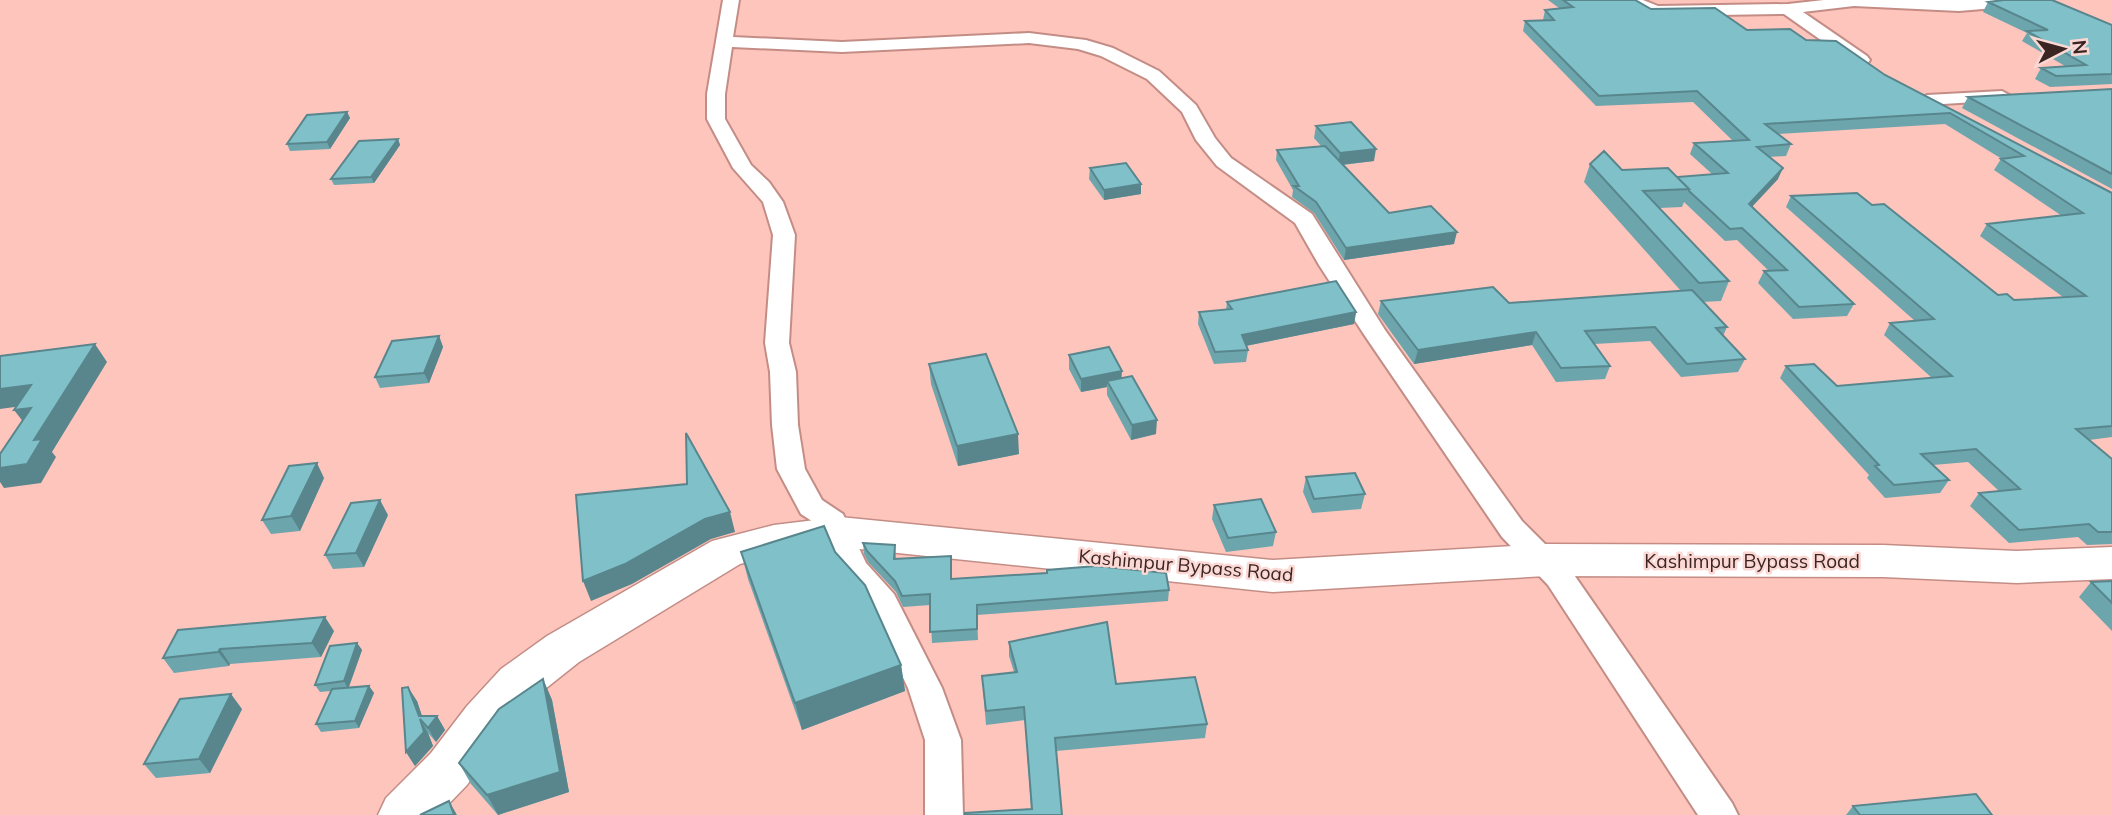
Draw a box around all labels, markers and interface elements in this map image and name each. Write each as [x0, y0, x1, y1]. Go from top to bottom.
north arrow [2028, 14, 2098, 84]
text: N [2067, 39, 2093, 56]
street label: Kashimpur Bypass Road [1078, 544, 1294, 586]
street label: Kashimpur Bypass Road [1644, 549, 1860, 573]

